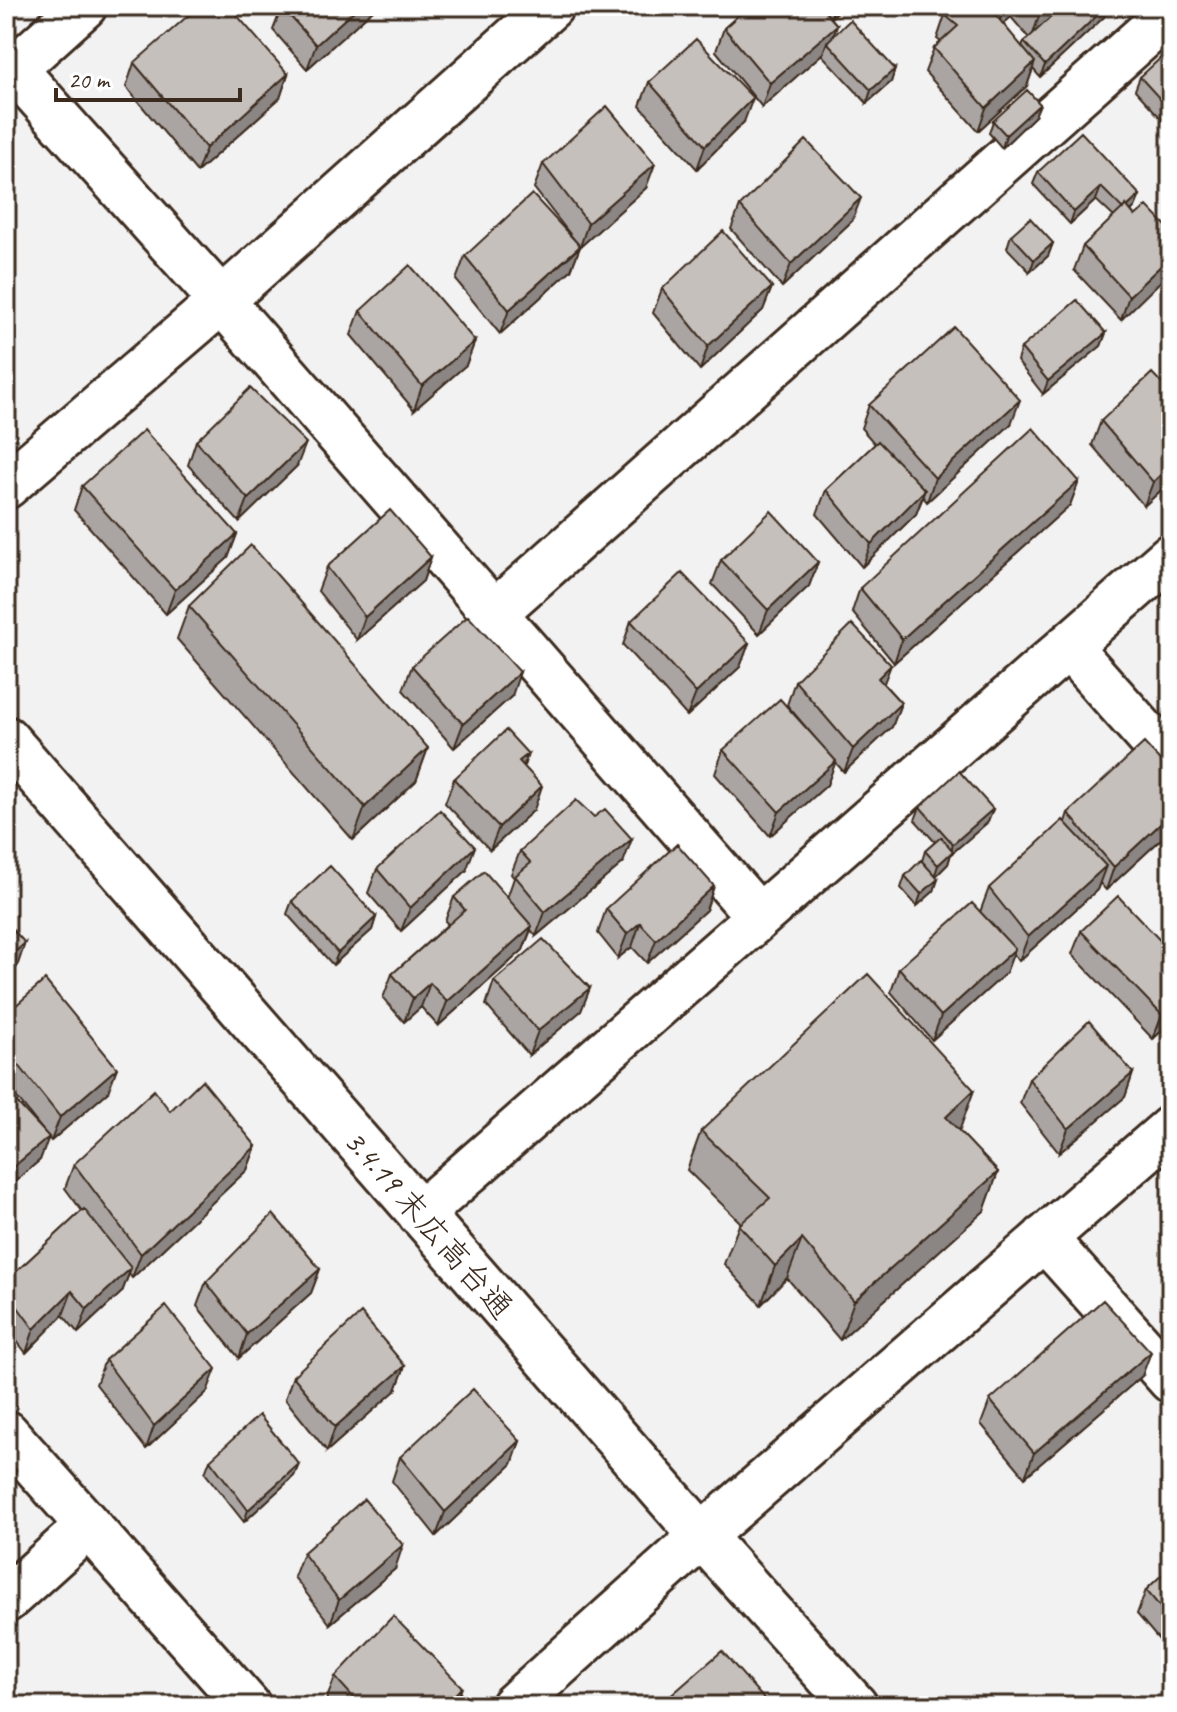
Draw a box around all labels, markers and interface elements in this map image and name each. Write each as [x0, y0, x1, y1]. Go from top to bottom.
scale bar [56, 52, 240, 102]
text: 20 m [68, 65, 111, 95]
street label: 3.4.19 末広高台通 [335, 1121, 522, 1328]

